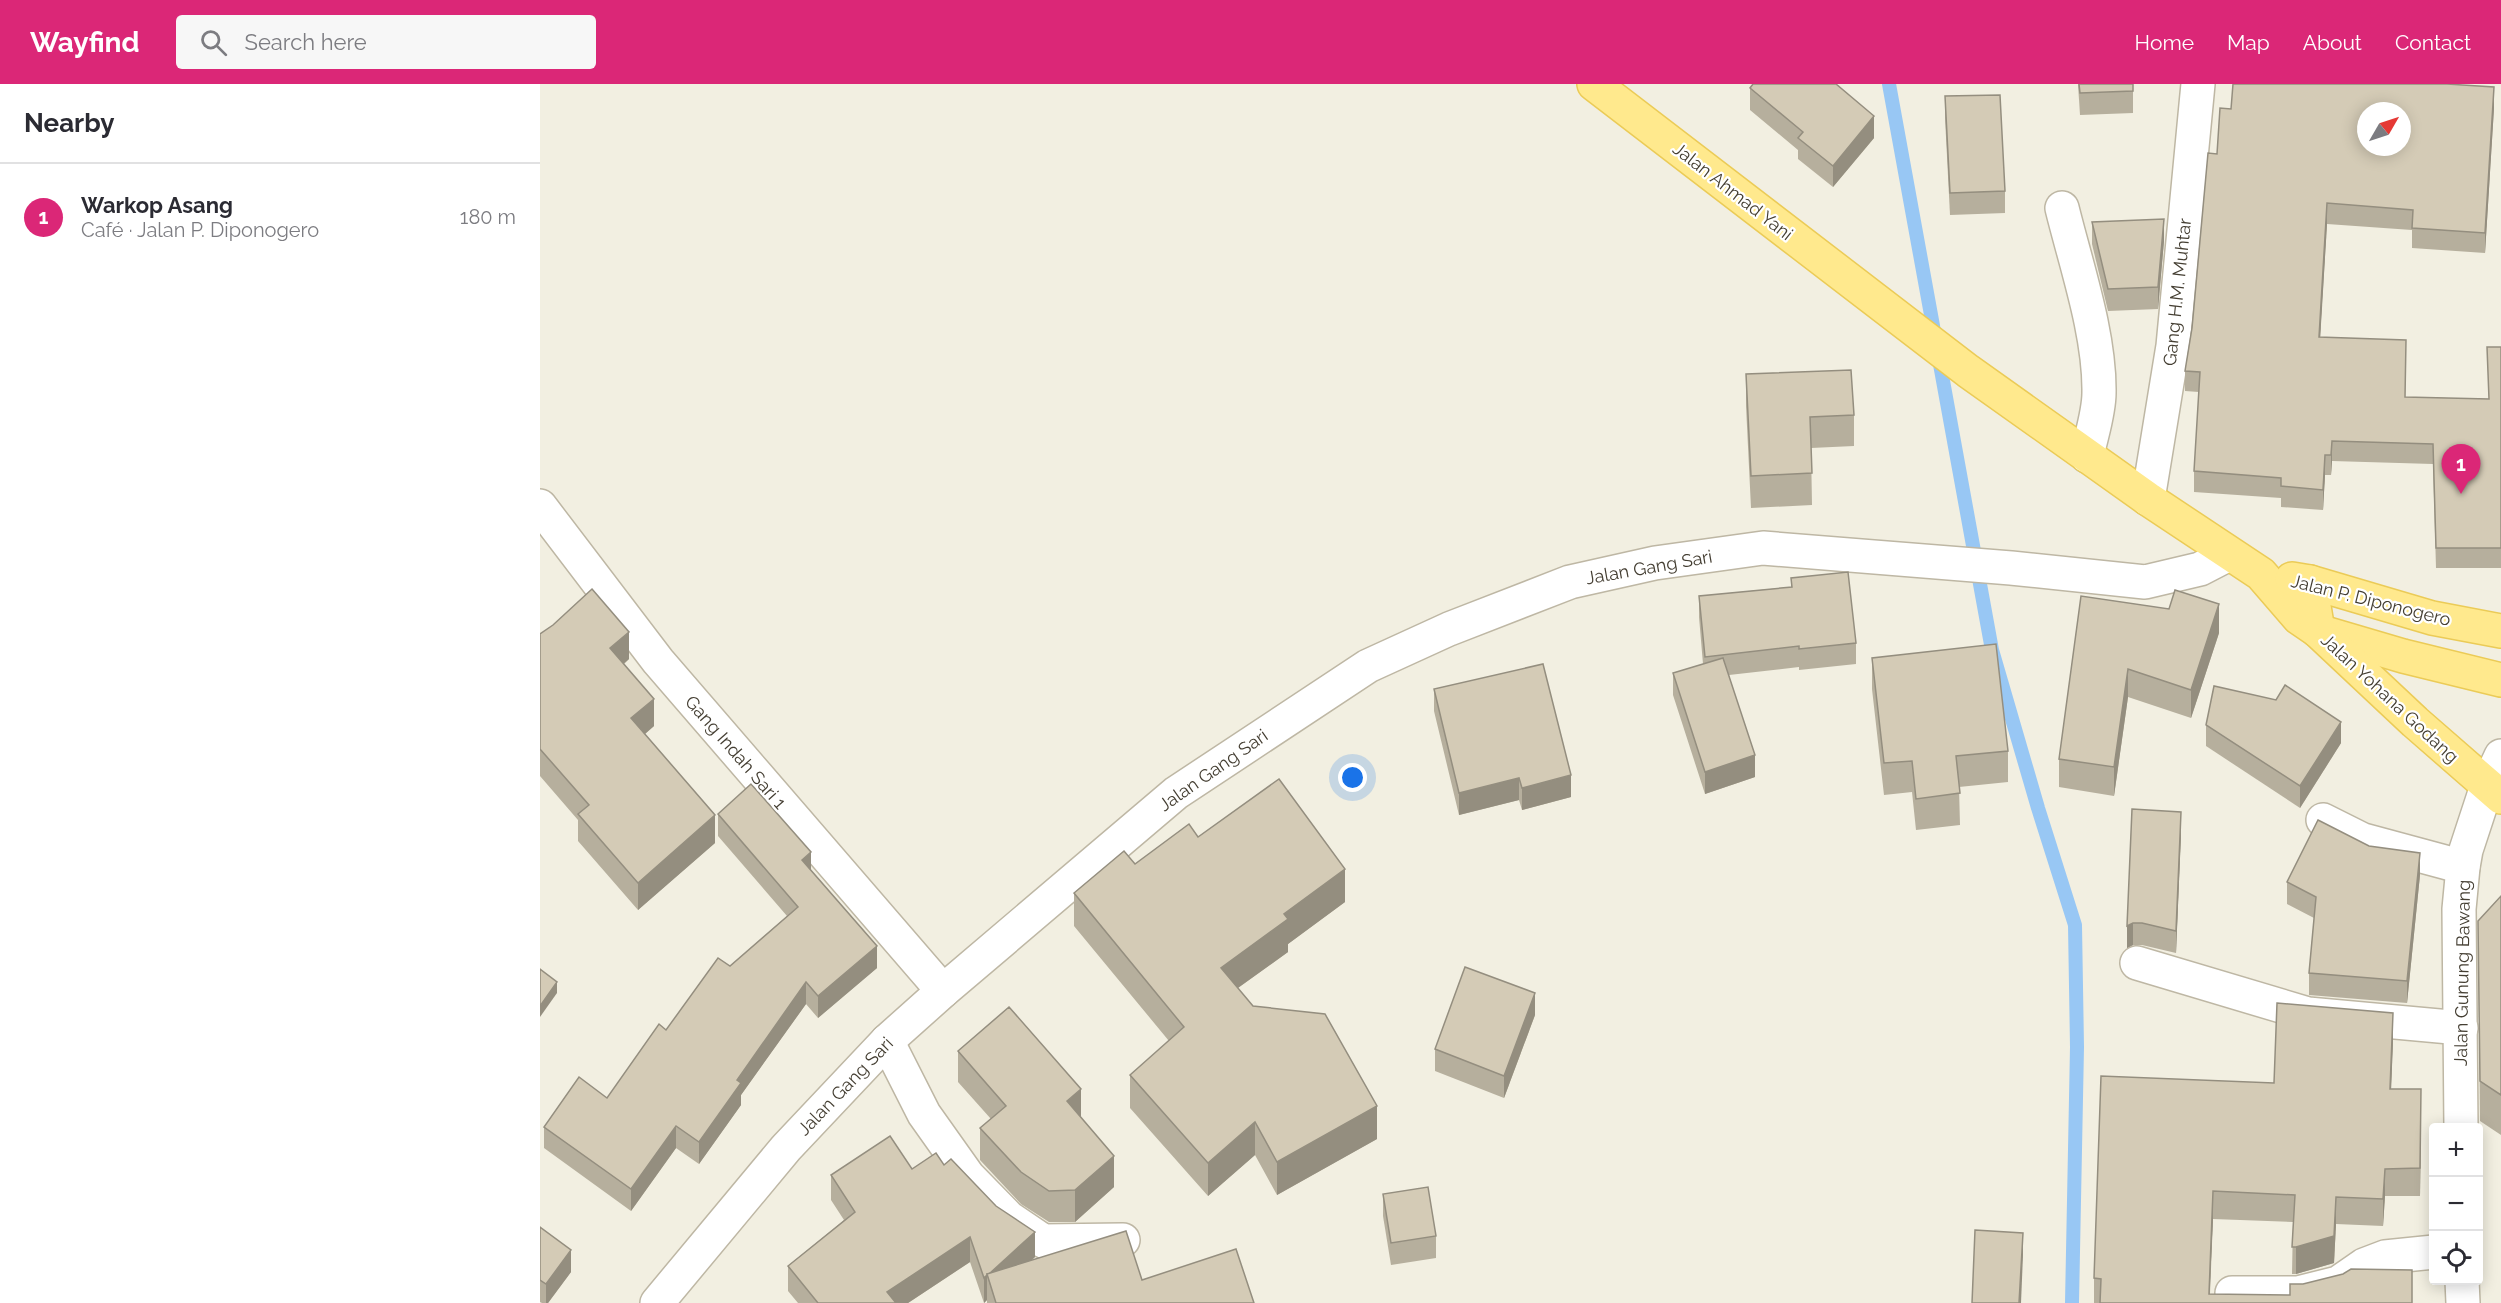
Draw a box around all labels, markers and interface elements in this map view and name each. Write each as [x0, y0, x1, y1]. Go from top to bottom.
search box [176, 15, 596, 69]
text: Wayfind [30, 26, 140, 59]
icon: search [197, 26, 230, 59]
text: Search here [245, 29, 367, 55]
text: Home [2135, 30, 2194, 55]
text: Map [2227, 30, 2270, 55]
text: About [2303, 30, 2362, 55]
text: Contact [2395, 30, 2471, 55]
north arrow [2357, 102, 2411, 156]
text: Nearby [24, 108, 114, 138]
street label: Jalan Ahmad Yani [1669, 138, 1797, 244]
text: Warkop Asang [81, 192, 233, 218]
text: 1 [39, 205, 48, 229]
text: 180 m [460, 205, 516, 229]
street label: Gang H.M. Muhtar [2159, 216, 2195, 367]
text: Café · Jalan P. Diponogero [81, 218, 319, 242]
pin: 1 [2442, 444, 2480, 494]
street label: Jalan Gang Sari [1584, 546, 1714, 588]
street label: Jalan P. Diponogero [2289, 570, 2453, 630]
street label: Jalan Yohana Godang [2317, 629, 2463, 767]
street label: Gang Indah Sari 1 [681, 691, 791, 813]
street label: Jalan Gang Sari [1155, 725, 1271, 815]
your location [1338, 763, 1367, 792]
street label: Jalan Gunung Bawang [2450, 880, 2474, 1066]
street label: Jalan Gang Sari [793, 1033, 897, 1139]
map controls [2429, 1123, 2483, 1285]
button: + [2429, 1123, 2483, 1177]
button: − [2429, 1177, 2483, 1231]
button: locate [2429, 1231, 2483, 1285]

